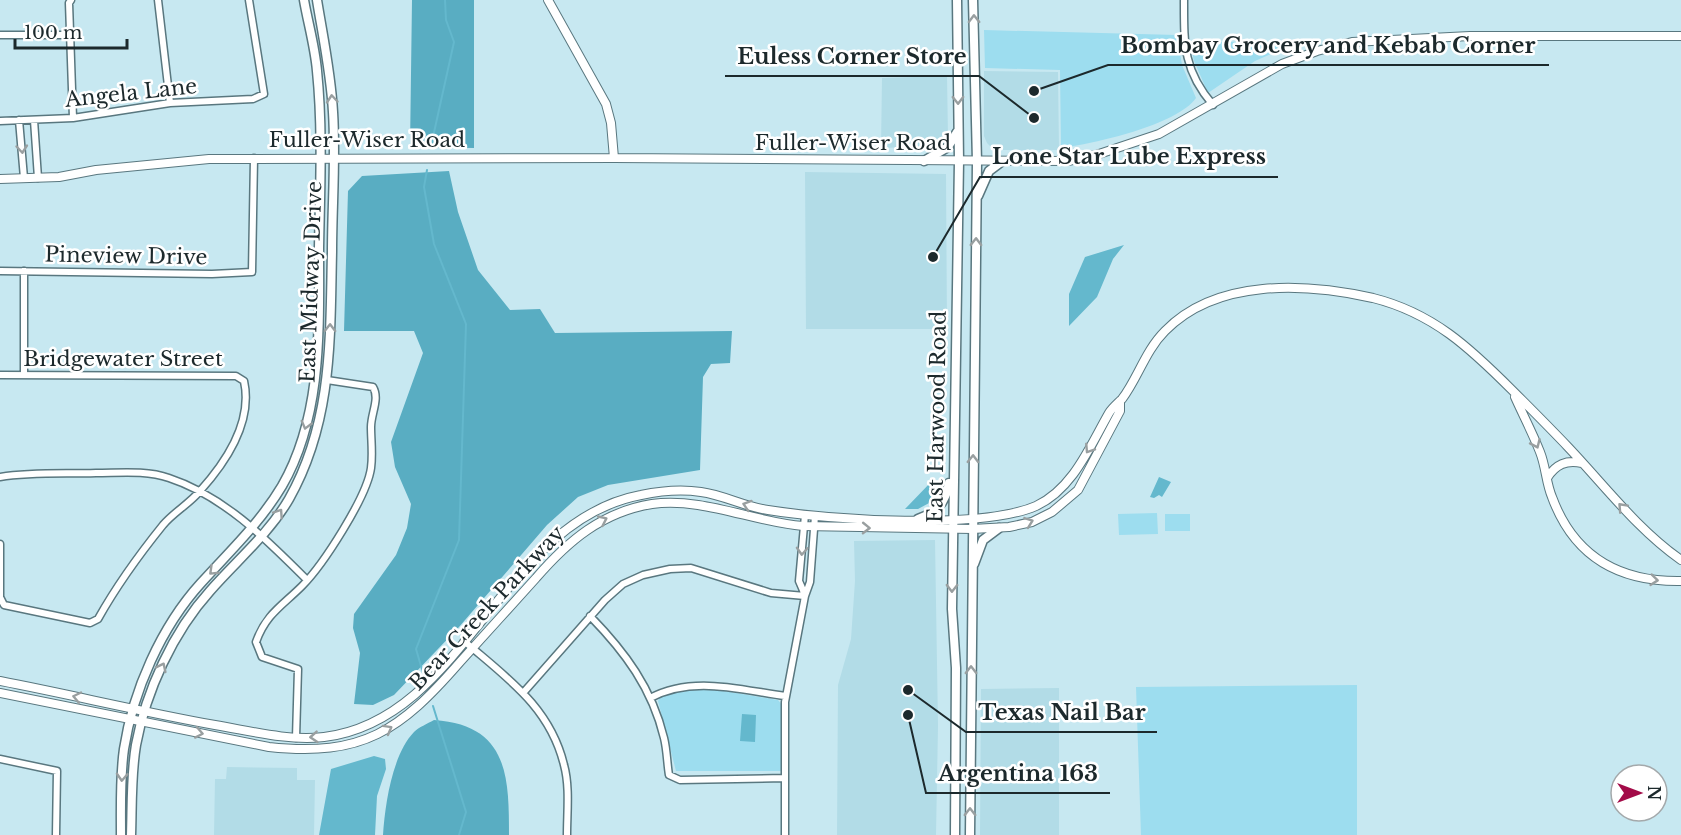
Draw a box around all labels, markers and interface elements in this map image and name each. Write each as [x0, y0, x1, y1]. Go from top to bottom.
scale bar [15, 12, 128, 50]
one-way arrow [967, 15, 980, 24]
text: 100 m [24, 22, 82, 44]
callout: Bombay Grocery and Kebab Corner [1108, 25, 1549, 65]
text: Bombay Grocery and Kebab Corner [1121, 32, 1535, 59]
callout: Euless Corner Store [725, 36, 979, 76]
text: Euless Corner Store [737, 43, 967, 70]
street label: Angela Lane [63, 73, 198, 113]
one-way arrow [326, 95, 339, 104]
one-way arrow [952, 96, 964, 105]
street label: Fuller-Wiser Road [269, 127, 465, 153]
street label: Fuller-Wiser Road [755, 130, 951, 156]
callout: Lone Star Lube Express [980, 137, 1278, 177]
text: Lone Star Lube Express [992, 143, 1266, 170]
one-way arrow [15, 145, 28, 154]
street label: East Midway Drive [294, 181, 328, 383]
one-way arrow [969, 238, 982, 247]
street label: Pineview Drive [44, 242, 208, 270]
street label: East Harwood Road [922, 311, 952, 523]
one-way arrow [324, 323, 337, 332]
street label: Bridgewater Street [23, 346, 223, 372]
one-way arrow [301, 419, 313, 430]
one-way arrow [1529, 437, 1541, 448]
one-way arrow [1084, 443, 1096, 453]
one-way arrow [967, 455, 979, 464]
one-way arrow [742, 500, 753, 512]
one-way arrow [1618, 503, 1629, 514]
one-way arrow [272, 508, 283, 519]
one-way arrow [597, 516, 608, 528]
one-way arrow [1024, 517, 1034, 530]
street label: Bear Creek Parkway [404, 520, 570, 696]
one-way arrow [862, 521, 871, 534]
one-way arrow [796, 546, 809, 555]
one-way arrow [210, 563, 221, 574]
one-way arrow [1649, 573, 1658, 586]
one-way arrow [946, 583, 958, 592]
one-way arrow [155, 663, 167, 674]
one-way arrow [965, 666, 977, 675]
one-way arrow [72, 691, 82, 704]
callout: Texas Nail Bar [966, 692, 1157, 732]
text: Texas Nail Bar [978, 699, 1146, 726]
one-way arrow [382, 725, 392, 736]
one-way arrow [193, 726, 203, 739]
one-way arrow [310, 731, 319, 744]
callout: Argentina 163 [926, 753, 1110, 793]
text: Argentina 163 [937, 760, 1098, 787]
north arrow [1609, 763, 1669, 823]
one-way arrow [115, 772, 128, 781]
text: N [1644, 785, 1664, 801]
one-way arrow [964, 807, 976, 816]

